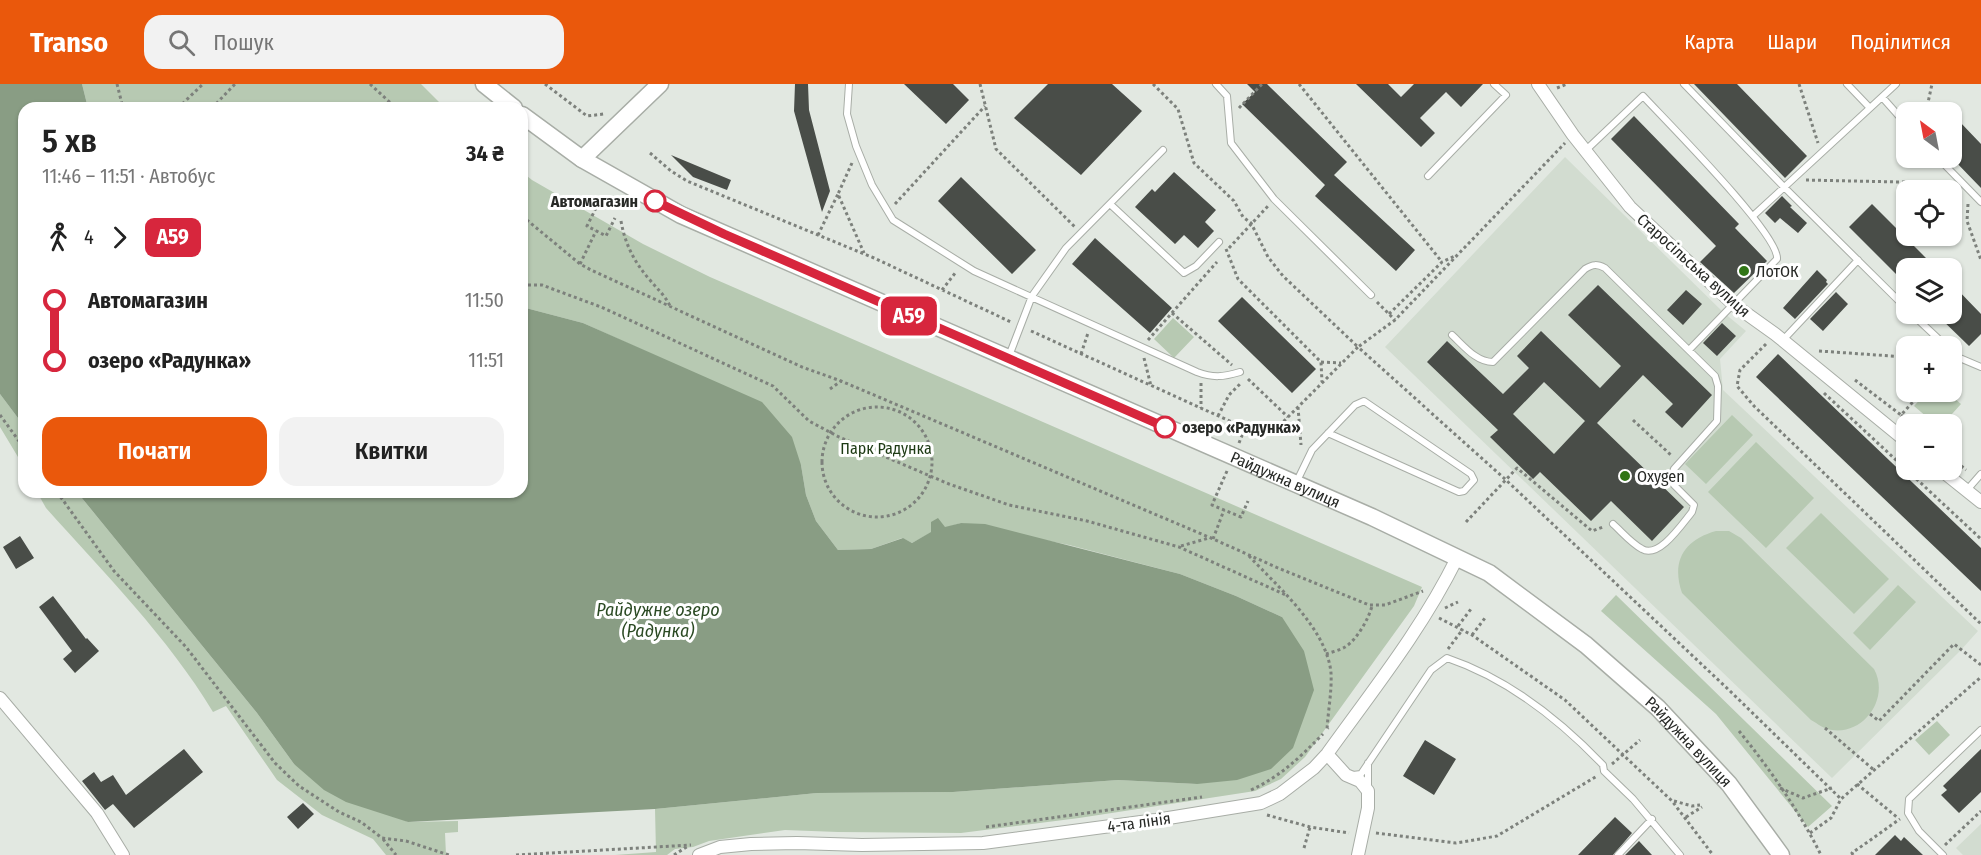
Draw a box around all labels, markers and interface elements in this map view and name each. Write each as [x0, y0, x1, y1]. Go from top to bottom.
search box [144, 15, 564, 69]
text: Transo [30, 26, 108, 59]
icon: search [165, 26, 198, 59]
text: Пошук [213, 29, 274, 56]
text: Карта [1684, 29, 1734, 55]
text: Шари [1767, 29, 1817, 55]
text: Поділитися [1850, 29, 1951, 55]
north arrow [1896, 102, 1962, 168]
map controls [1896, 102, 1962, 480]
text: 5 хв [42, 121, 97, 161]
text: 34 ₴ [466, 140, 504, 167]
text: 11:46 – 11:51 · Автобус [42, 164, 215, 188]
button: locate [1896, 180, 1962, 246]
marker: Автомагазин [644, 190, 666, 212]
place label: Автомагазин [550, 192, 638, 211]
street label: Старосільська вулиця [1633, 210, 1754, 321]
icon: walk [42, 221, 75, 254]
icon: forward [103, 221, 136, 254]
text: А59 [157, 224, 189, 250]
text: 4 [84, 225, 94, 249]
button: layers [1896, 258, 1962, 324]
place label: ЛотОК [1756, 262, 1799, 281]
marker: ЛотОК [1737, 264, 1751, 278]
text: Автомагазин [88, 287, 208, 314]
text: 11:50 [465, 288, 504, 312]
line badge: А59 [874, 296, 944, 336]
text: А59 [893, 303, 925, 329]
button: + [1896, 336, 1962, 402]
text: озеро «Радунка» [88, 347, 251, 374]
text: 11:51 [468, 348, 504, 372]
button: − [1896, 414, 1962, 480]
marker: озеро «Радунка» [1154, 416, 1176, 438]
button: Почати [42, 417, 267, 486]
button: Квитки [279, 417, 504, 486]
place label: озеро «Радунка» [1182, 418, 1301, 437]
park label: Парк Радунка [840, 439, 932, 458]
street label: Райдужна вулиця [1228, 447, 1343, 512]
place label: Oxygen [1637, 467, 1685, 486]
marker: Oxygen [1618, 469, 1632, 483]
water label: Райдужне озеро (Радунка) [596, 599, 720, 642]
street label: Райдужна вулиця [1641, 692, 1736, 791]
street label: 4-та лінія [1106, 809, 1172, 836]

